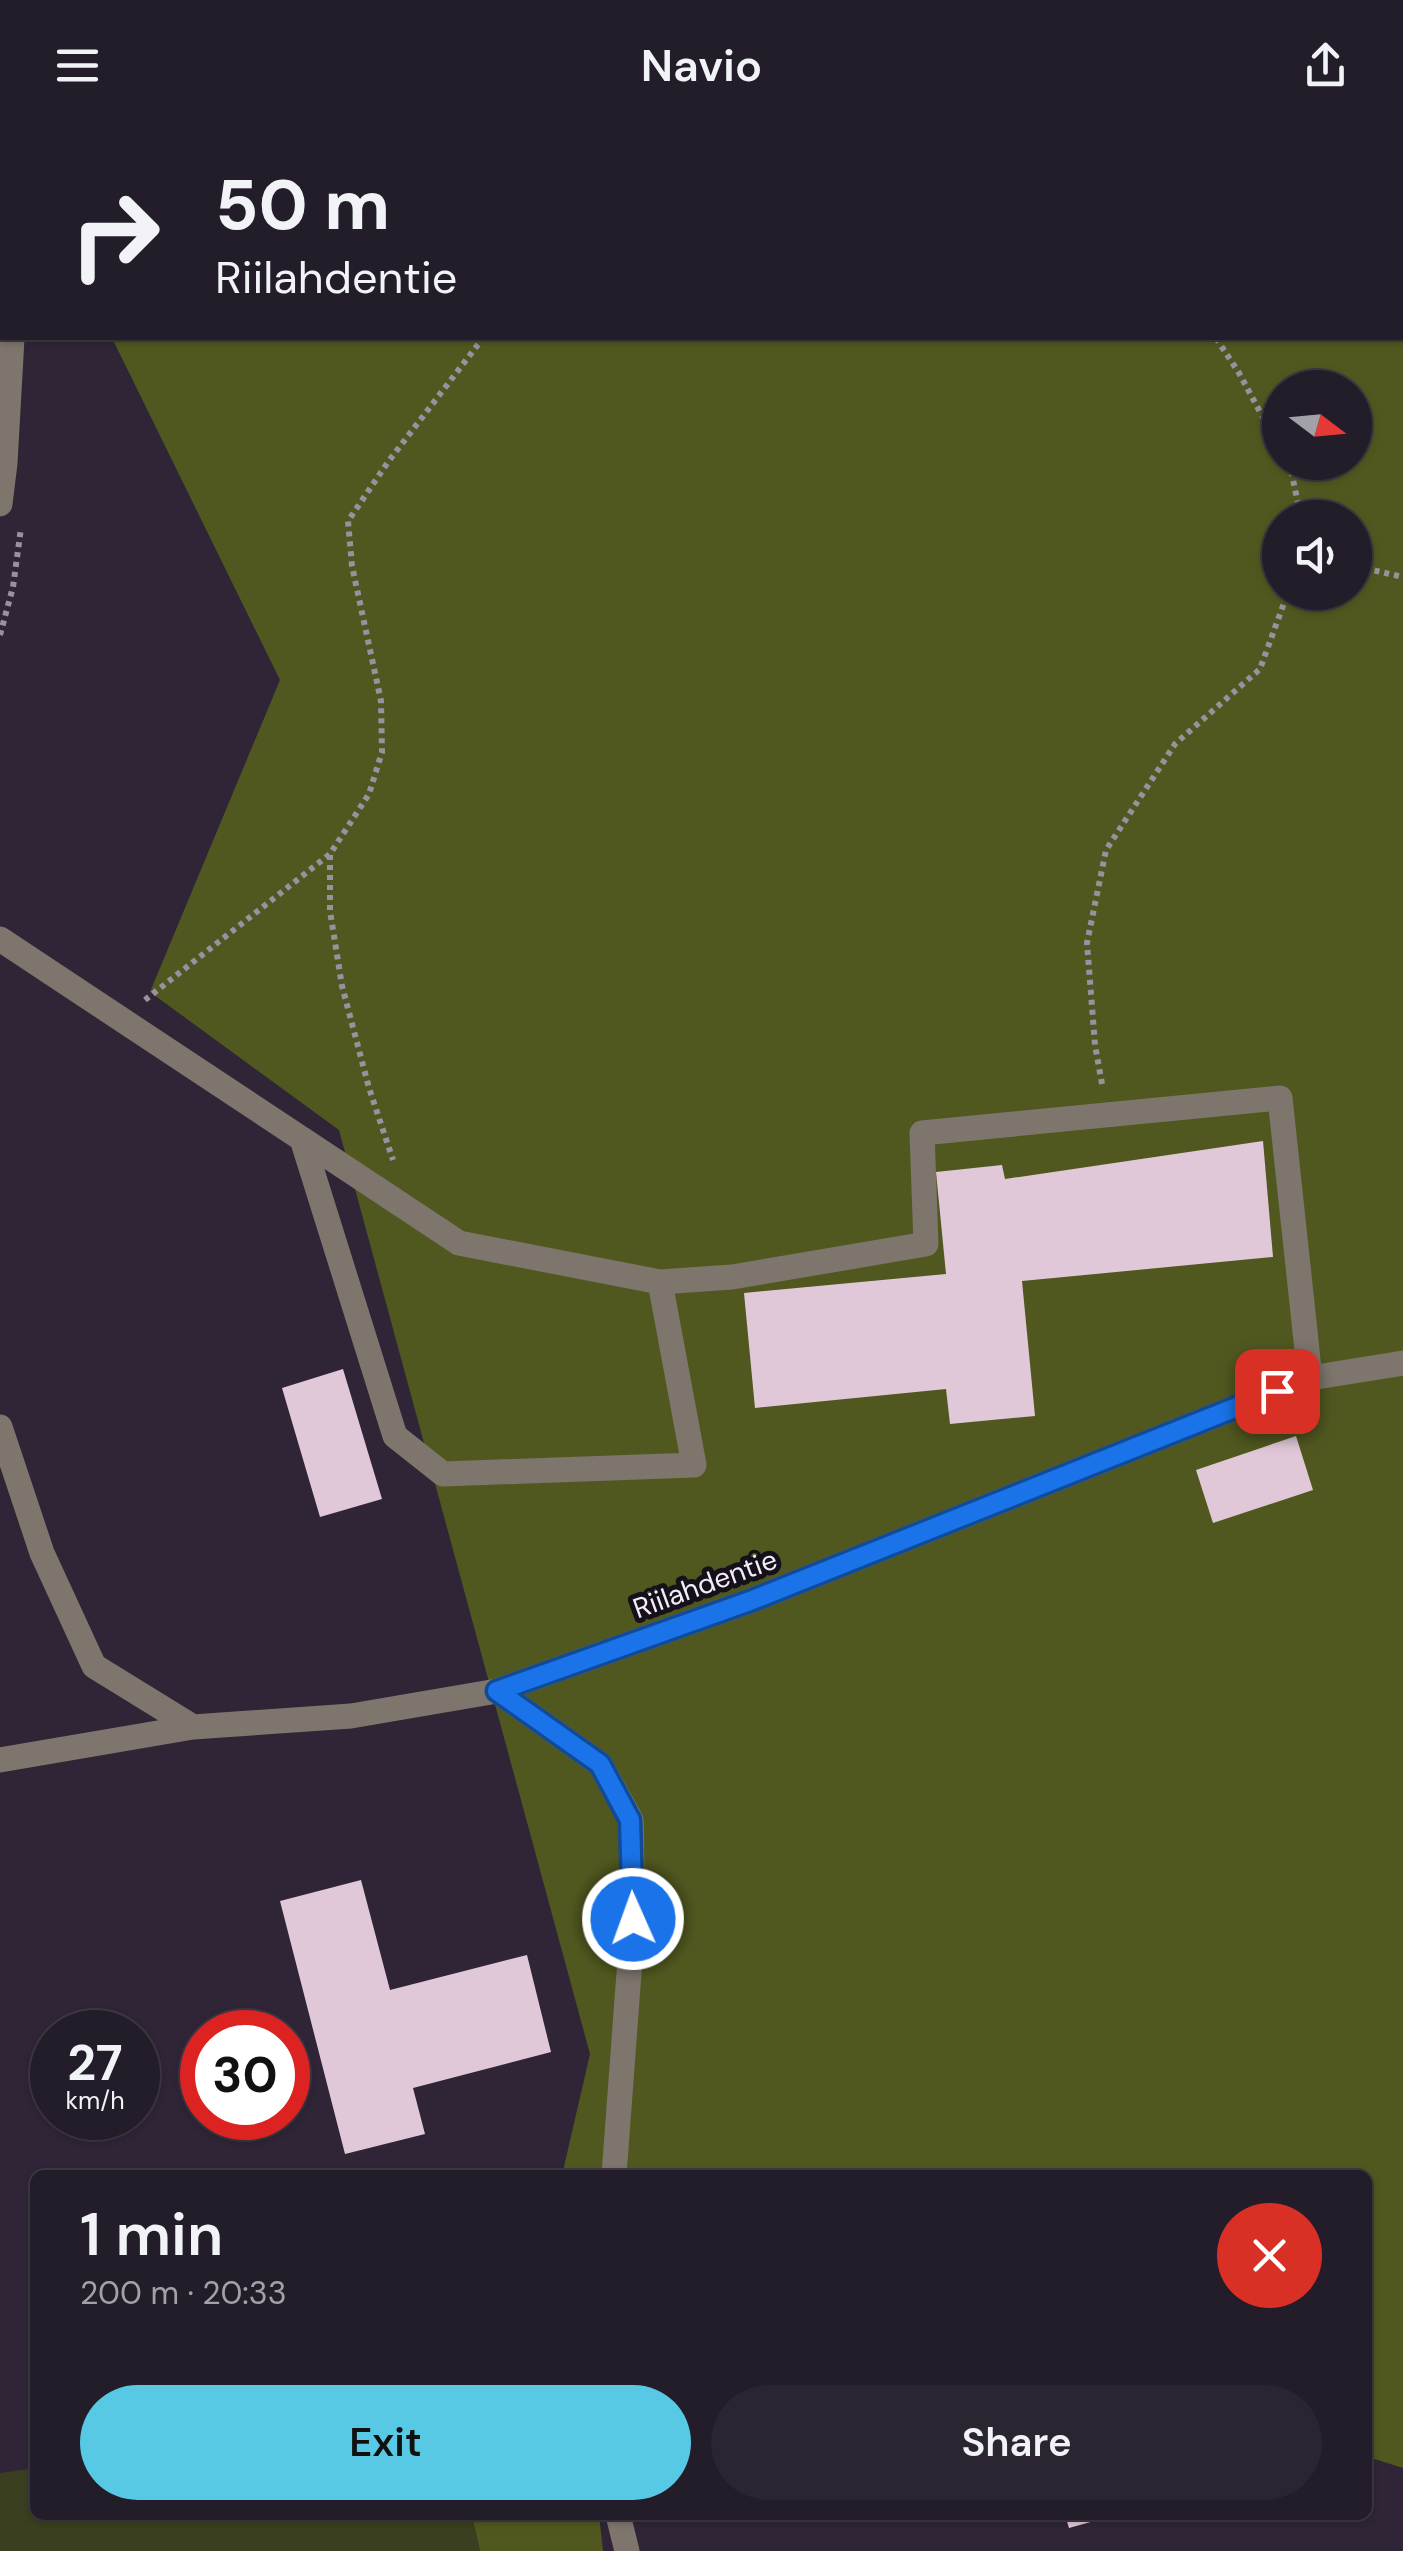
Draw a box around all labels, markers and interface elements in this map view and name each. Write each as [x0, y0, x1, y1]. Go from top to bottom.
text: Navio [641, 36, 762, 95]
icon: menu [50, 38, 105, 93]
icon: share [1298, 38, 1353, 93]
text: 50 m [215, 160, 390, 251]
icon: right [50, 170, 180, 300]
text: Riilahdentie [215, 248, 457, 307]
north arrow [1262, 370, 1372, 480]
map controls [1262, 370, 1372, 610]
button: sound [1262, 500, 1372, 610]
pin [1235, 1349, 1320, 1434]
icon: arrive [1250, 1364, 1305, 1419]
street label: Riilahdentie [628, 1541, 782, 1627]
position arrow [581, 1867, 685, 1971]
speed limit sign: 30 [180, 2010, 310, 2140]
text: 27 [67, 2030, 123, 2096]
text: km/h [65, 2084, 125, 2117]
text: 1 min [80, 2195, 223, 2274]
button: close [1217, 2203, 1322, 2308]
text: 200 m · 20:33 [80, 2272, 287, 2314]
button: Exit [80, 2385, 691, 2500]
button: Share [711, 2385, 1322, 2500]

